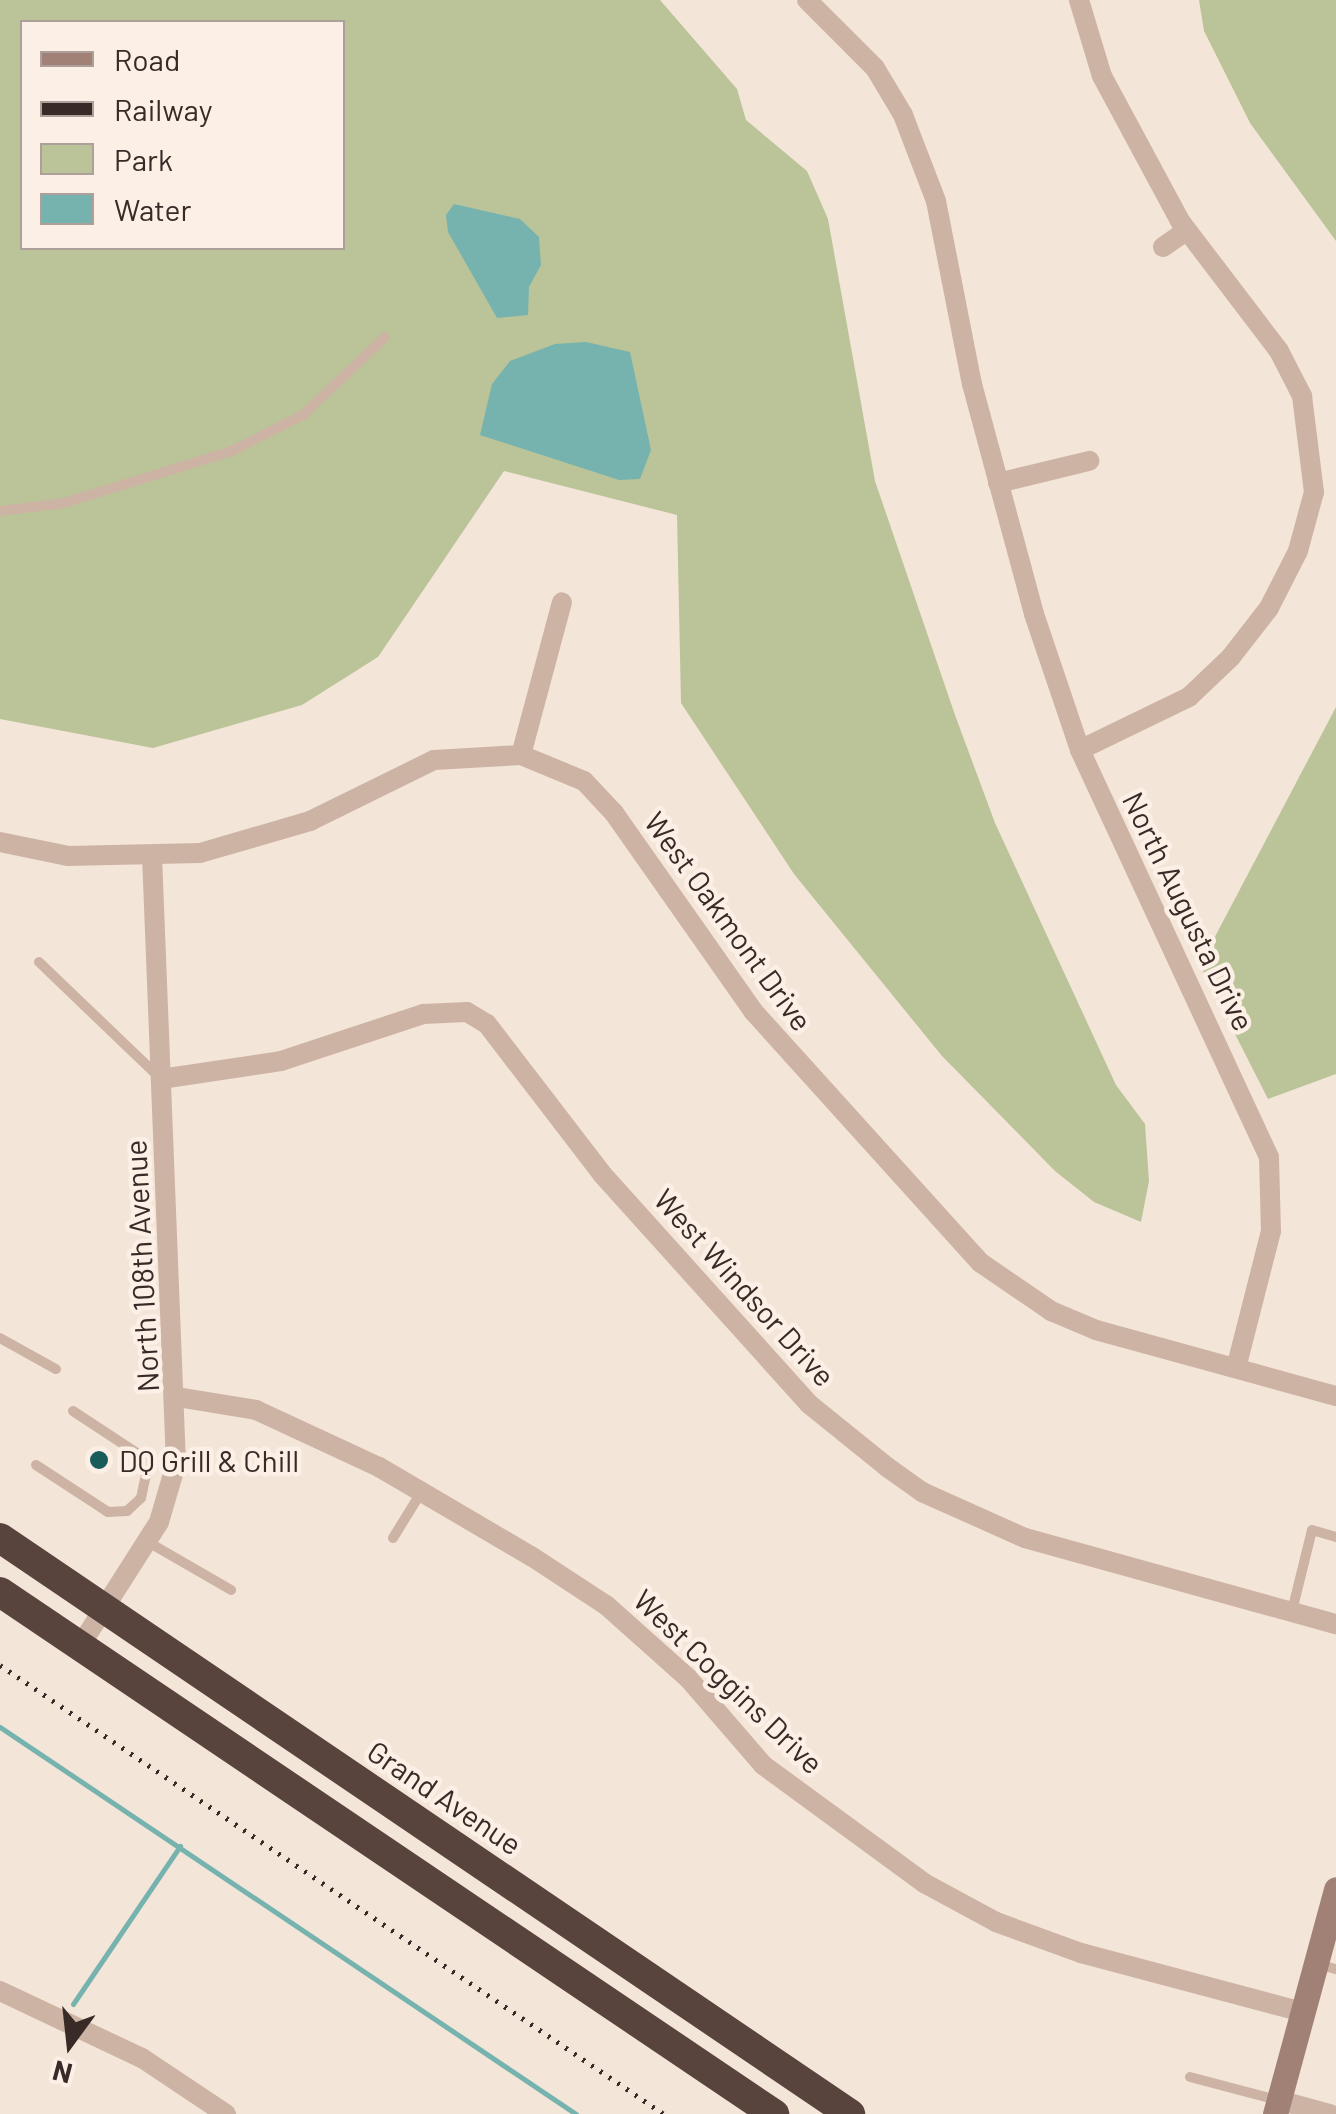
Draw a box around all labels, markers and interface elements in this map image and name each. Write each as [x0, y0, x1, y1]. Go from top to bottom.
legend [20, 20, 345, 250]
text: Road [114, 41, 180, 77]
text: Railway [114, 91, 213, 127]
text: Park [114, 141, 173, 177]
text: Water [114, 191, 192, 227]
street label: North Augusta Drive [1116, 786, 1262, 1036]
street label: West Oakmont Drive [638, 805, 820, 1037]
street label: North 108th Avenue [116, 1139, 166, 1393]
street label: West Windsor Drive [647, 1181, 843, 1393]
place label: DQ Grill & Chill [119, 1442, 299, 1478]
marker: DQ Grill & Chill [88, 1449, 110, 1471]
street label: West Coggins Drive [627, 1581, 831, 1781]
street label: Grand Avenue [361, 1732, 529, 1862]
north arrow [20, 1994, 120, 2094]
text: N [49, 2054, 76, 2092]

